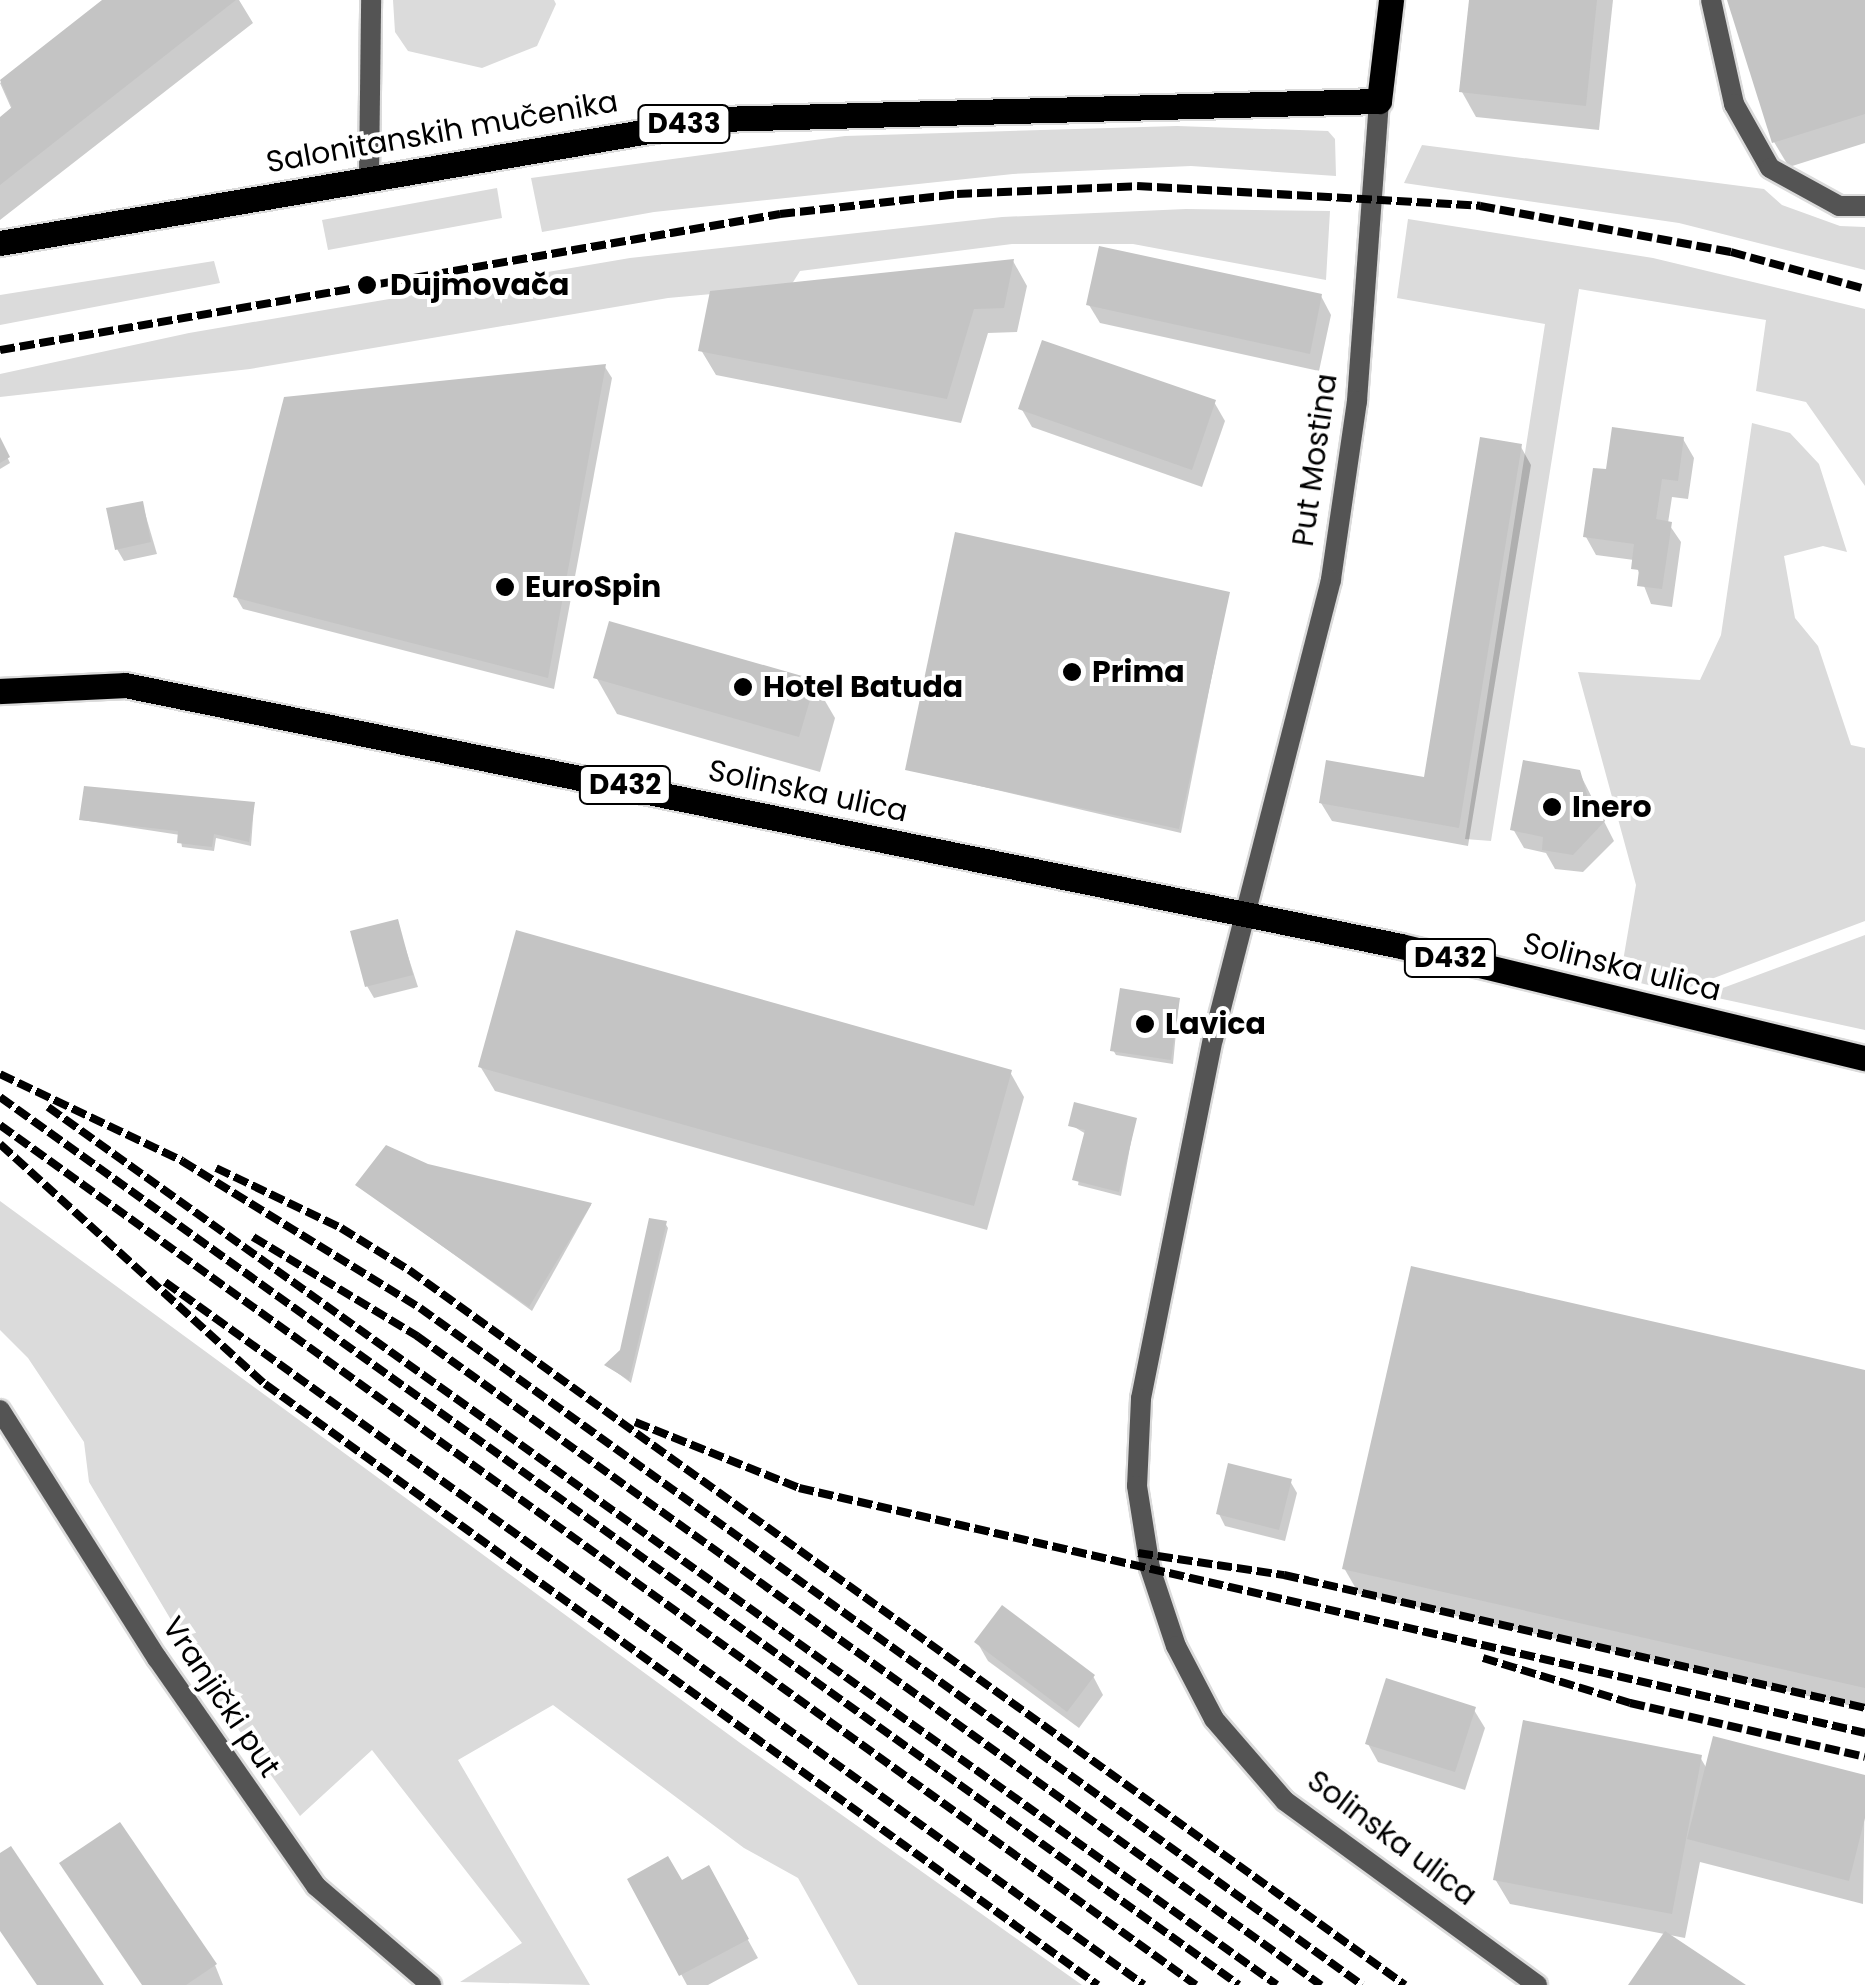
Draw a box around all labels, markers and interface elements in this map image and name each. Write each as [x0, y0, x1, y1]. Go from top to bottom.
street label: Salonitanskih mučenika [263, 83, 621, 181]
road number: D433 [636, 101, 732, 147]
place label: Dujmovača [390, 267, 569, 303]
marker: Dujmovača [354, 272, 380, 298]
street label: Put Mostina [1285, 371, 1345, 549]
place label: EuroSpin [525, 569, 661, 605]
marker: EuroSpin [494, 576, 516, 598]
place label: Prima [1092, 654, 1185, 690]
marker: Prima [1061, 661, 1083, 683]
place label: Hotel Batuda [763, 669, 963, 705]
marker: Hotel Batuda [732, 676, 754, 698]
street label: Solinska ulica [705, 752, 911, 830]
road number: D432 [578, 762, 672, 808]
place label: Inero [1572, 789, 1651, 825]
marker: Inero [1541, 796, 1563, 818]
street label: Solinska ulica [1519, 925, 1725, 1009]
road number: D432 [1402, 935, 1498, 981]
place label: Lavica [1165, 1006, 1266, 1042]
marker: Lavica [1134, 1013, 1156, 1035]
street label: Vranjički put [154, 1610, 288, 1784]
street label: Solinska ulica [1300, 1763, 1484, 1913]

